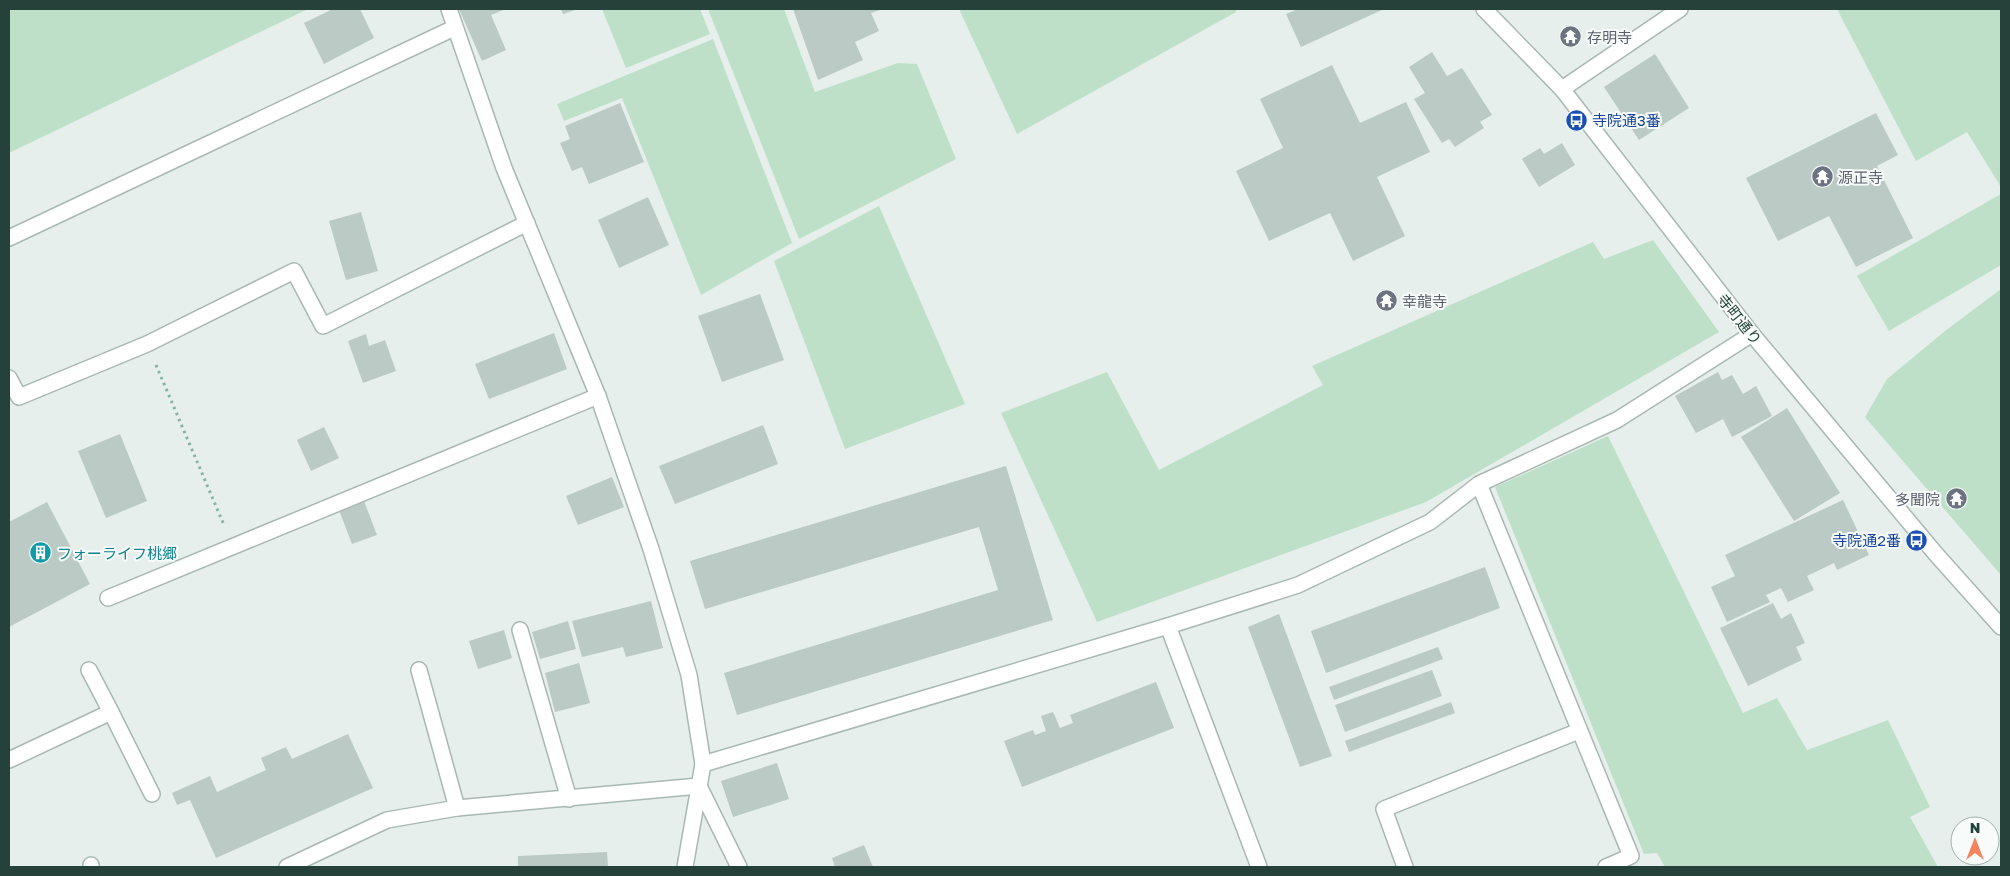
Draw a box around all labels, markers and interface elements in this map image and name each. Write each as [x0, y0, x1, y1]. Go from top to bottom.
temple icon: 存明寺 [1559, 25, 1583, 49]
place label: 存明寺 [1587, 28, 1632, 46]
bus stop icon: 寺院通3番 [1564, 108, 1588, 132]
place label: 寺院通3番 [1592, 111, 1661, 129]
temple icon: 源正寺 [1810, 165, 1834, 189]
place label: 源正寺 [1838, 168, 1883, 186]
temple icon: 幸龍寺 [1374, 289, 1398, 313]
street label: 寺町通り [1714, 290, 1766, 348]
place label: 幸龍寺 [1402, 292, 1447, 310]
temple icon: 多聞院 [1944, 487, 1968, 511]
place label: 多聞院 [1895, 490, 1940, 508]
bus stop icon: 寺院通2番 [1905, 528, 1929, 552]
place label: 寺院通2番 [1832, 531, 1901, 549]
building icon: フォーライフ桃郷 [29, 541, 53, 565]
place label: フォーライフ桃郷 [57, 544, 177, 562]
north arrow [1950, 816, 2000, 866]
text: N [1970, 819, 1980, 836]

